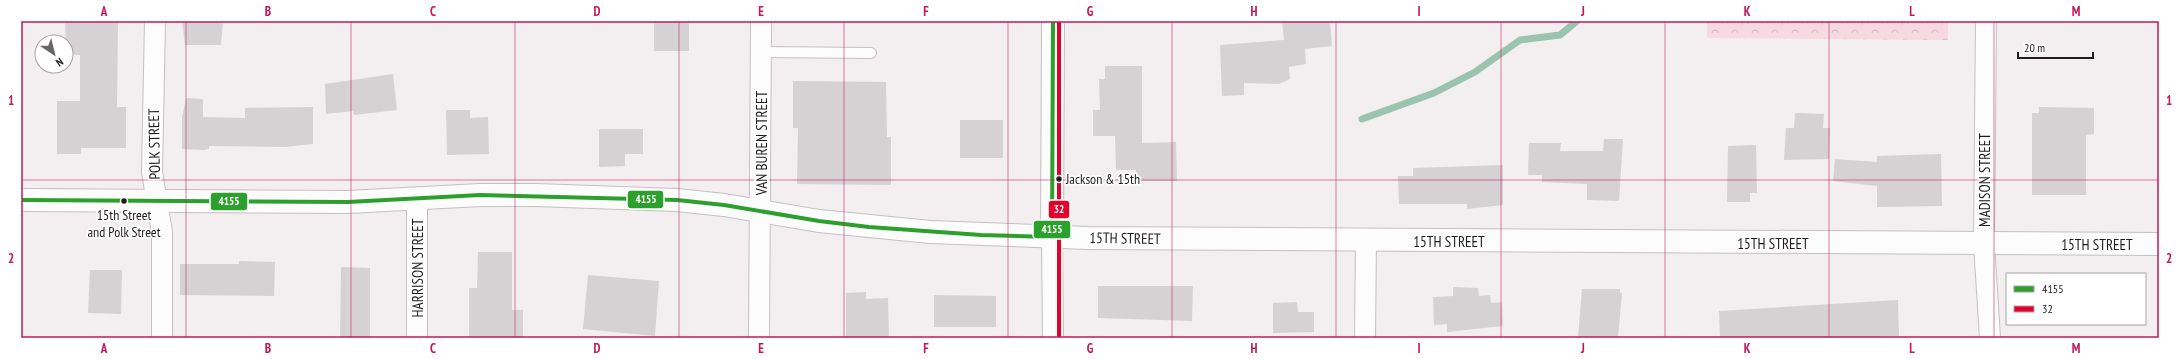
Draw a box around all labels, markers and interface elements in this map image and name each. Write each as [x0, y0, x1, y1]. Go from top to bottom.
text: A [100, 3, 108, 20]
text: B [265, 3, 271, 20]
text: C [430, 3, 436, 20]
text: D [594, 3, 601, 20]
text: E [758, 3, 764, 20]
text: F [923, 3, 929, 20]
text: G [1087, 3, 1094, 20]
text: H [1251, 3, 1258, 20]
text: I [1417, 3, 1421, 20]
text: J [1580, 3, 1585, 20]
text: K [1744, 3, 1751, 20]
text: L [1909, 3, 1915, 20]
text: M [2072, 3, 2081, 20]
north arrow [34, 34, 74, 74]
scale bar [2018, 34, 2093, 60]
text: 20 m [2024, 40, 2045, 55]
text: N [53, 55, 66, 70]
street label: VAN BUREN STREET [752, 91, 771, 196]
text: 1 [8, 92, 14, 109]
text: 1 [2166, 92, 2172, 109]
street label: POLK STREET [144, 108, 164, 180]
street label: MADISON STREET [1975, 133, 1994, 227]
place label: Jackson & 15th [1065, 170, 1140, 188]
marker: Jackson & 15th [1054, 174, 1064, 184]
line badge: 4155 [627, 190, 664, 209]
line badge: 4155 [210, 192, 248, 211]
text: 4155 [635, 192, 657, 206]
text: 4155 [218, 194, 240, 208]
marker: 15th Street and Polk Street [119, 196, 129, 206]
line badge: 32 [1048, 200, 1070, 219]
text: 32 [1054, 202, 1064, 216]
place label: 15th Street and Polk Street [87, 206, 161, 241]
street label: HARRISON STREET [408, 218, 427, 317]
line badge: 4155 [1033, 220, 1071, 239]
text: 4155 [1041, 222, 1063, 236]
street label: 15TH STREET [1089, 228, 1161, 248]
street label: 15TH STREET [1413, 232, 1485, 251]
street label: 15TH STREET [1737, 234, 1809, 253]
street label: 15TH STREET [2061, 235, 2133, 254]
text: 2 [8, 250, 14, 267]
text: 2 [2166, 250, 2172, 267]
legend [2006, 273, 2146, 325]
text: 4155 [2042, 281, 2064, 296]
text: 32 [2042, 301, 2053, 316]
text: A [100, 340, 108, 357]
text: B [265, 340, 271, 357]
text: C [430, 340, 436, 357]
text: D [594, 340, 601, 357]
text: E [758, 340, 764, 357]
text: F [923, 340, 929, 357]
text: G [1087, 340, 1094, 357]
text: H [1251, 340, 1258, 357]
text: I [1417, 340, 1421, 357]
text: J [1580, 340, 1585, 357]
text: K [1744, 340, 1751, 357]
text: L [1909, 340, 1915, 357]
text: M [2072, 340, 2081, 357]

